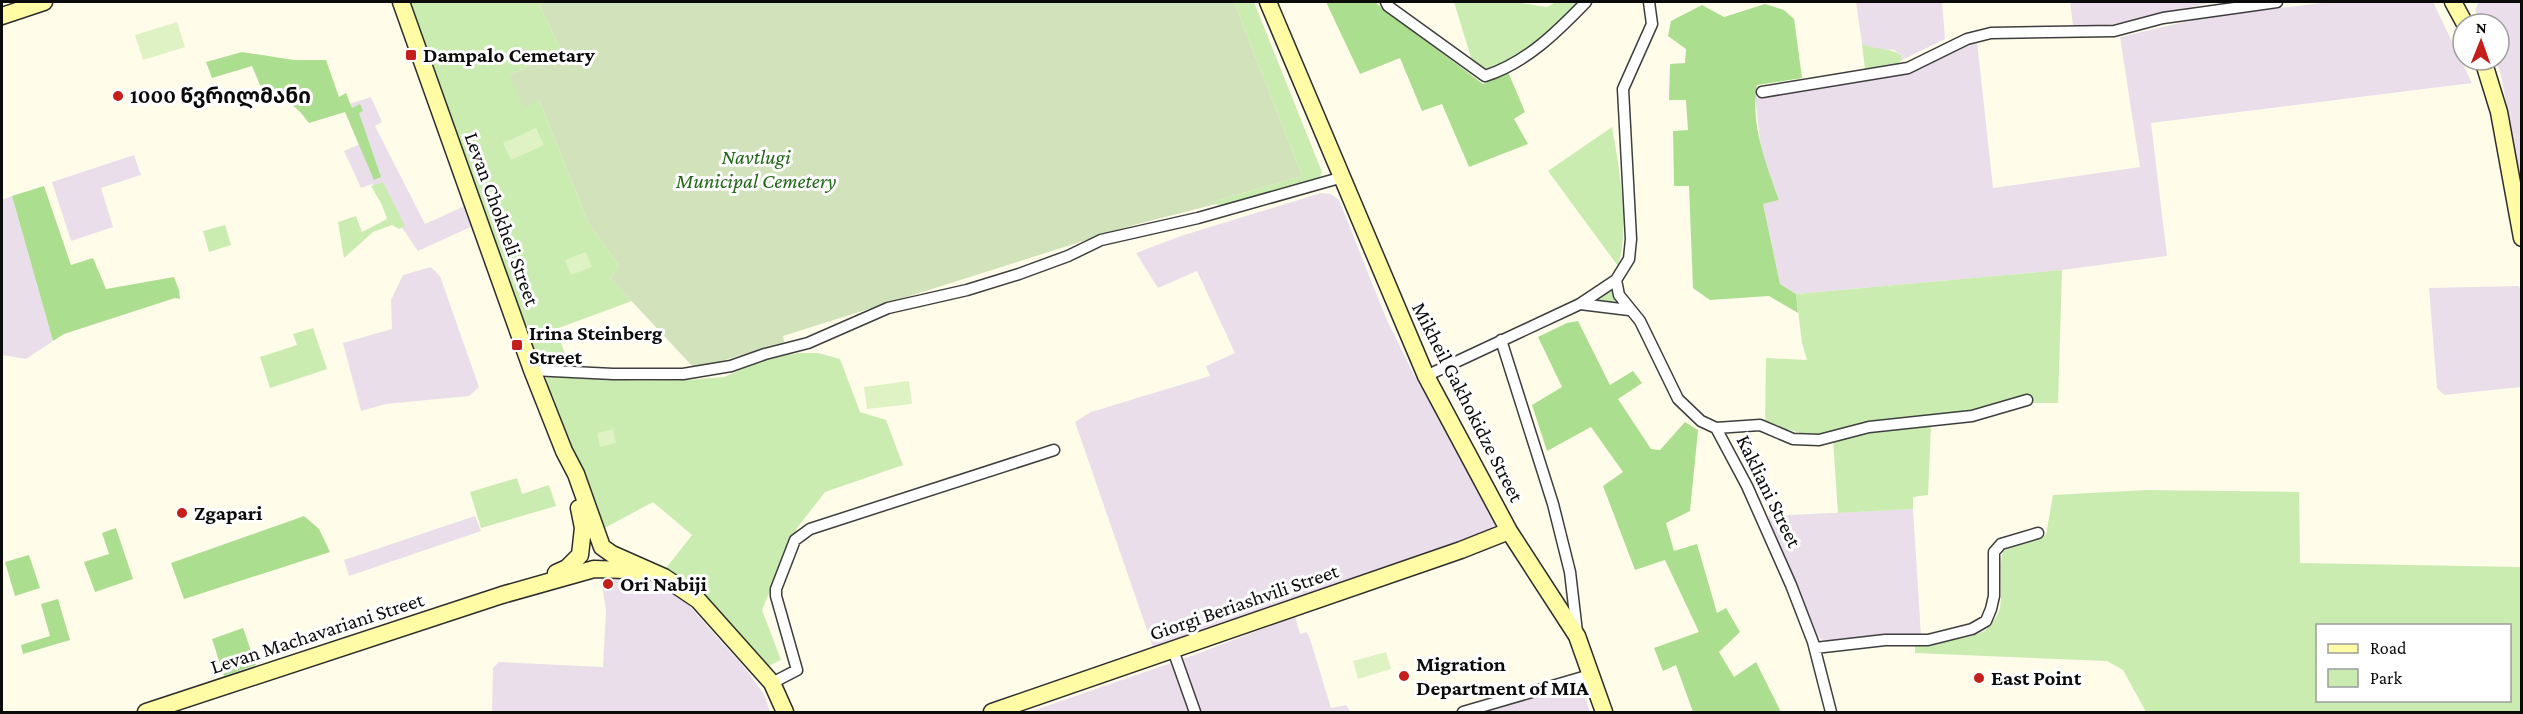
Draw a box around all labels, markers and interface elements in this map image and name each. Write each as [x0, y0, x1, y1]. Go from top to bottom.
north arrow [2451, 12, 2511, 72]
text: N [2476, 19, 2487, 36]
place label: Dampalo Cemetary [423, 43, 596, 67]
marker: Dampalo Cemetary [404, 48, 418, 62]
place label: 1000 წვრილმანი [130, 84, 311, 109]
marker: 1000 წვრილმანი [111, 89, 125, 103]
street label: Levan Chokheli Street [459, 129, 545, 310]
park label: Navtlugi Municipal Cemetery [675, 145, 836, 193]
street label: Mikheil Gakhokidze Street [1407, 298, 1529, 507]
place label: Irina Steinberg Street [529, 321, 663, 369]
marker: Irina Steinberg Street [510, 338, 524, 352]
street label: Kakliani Street [1731, 431, 1807, 552]
place label: Zgapari [194, 501, 262, 525]
marker: Zgapari [175, 506, 189, 520]
street label: Giorgi Beriashvili Street [1146, 558, 1343, 646]
place label: Ori Nabiji [620, 572, 707, 596]
marker: Ori Nabiji [601, 577, 615, 591]
street label: Levan Machavariani Street [207, 587, 428, 679]
legend [2316, 624, 2511, 702]
text: Road [2370, 638, 2407, 658]
place label: Migration Department of MIA [1416, 652, 1589, 700]
place label: East Point [1991, 666, 2082, 690]
text: Park [2370, 668, 2402, 688]
marker: Migration Department of MIA [1397, 669, 1411, 683]
marker: East Point [1972, 671, 1986, 685]

